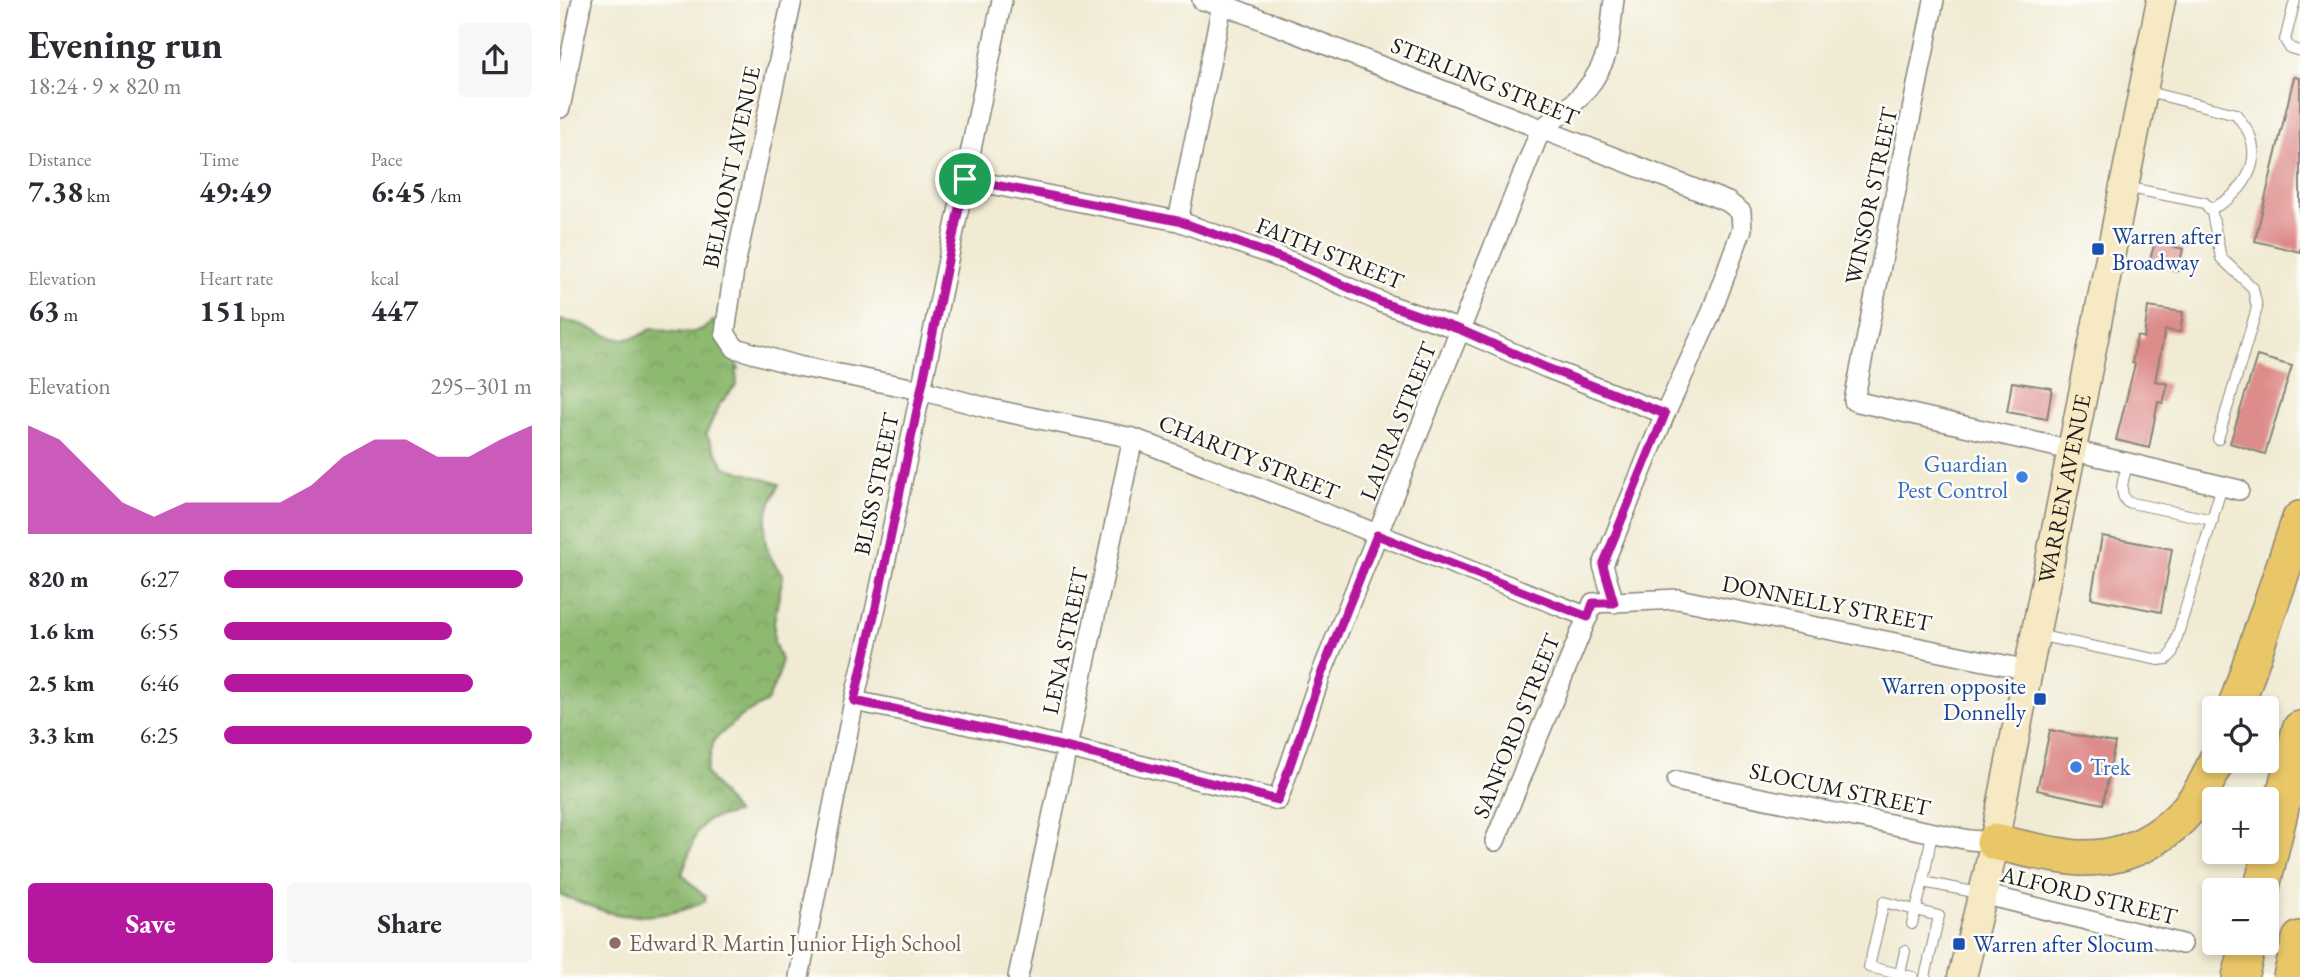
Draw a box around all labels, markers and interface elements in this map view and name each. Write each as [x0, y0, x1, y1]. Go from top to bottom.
text: Evening run [28, 20, 223, 69]
button: share [458, 23, 532, 97]
street label: STERLING STREET [1387, 30, 1584, 133]
street label: BELMONT AVENUE [695, 63, 767, 271]
text: 18:24 · 9 × 820 m [28, 71, 181, 101]
street label: WINSOR STREET [1838, 104, 1905, 287]
text: Distance [28, 147, 91, 172]
text: Time [199, 147, 239, 172]
text: Pace [371, 147, 403, 172]
pin [935, 149, 995, 209]
icon: arrive [946, 160, 984, 198]
text: 7.38 [28, 172, 83, 211]
text: 49:49 [199, 172, 271, 211]
text: 6:45 [371, 172, 427, 211]
text: km [83, 183, 111, 208]
text: /km [427, 183, 462, 208]
street label: FAITH STREET [1252, 210, 1409, 296]
place label: Warren after Broadway [2112, 221, 2222, 277]
marker: Warren after Broadway [2090, 241, 2106, 257]
text: Elevation [28, 266, 96, 291]
text: Heart rate [199, 266, 273, 291]
text: kcal [371, 266, 399, 291]
text: 63 [28, 291, 60, 330]
text: 151 [199, 291, 247, 330]
text: 447 [371, 291, 418, 330]
text: m [60, 302, 78, 327]
text: bpm [247, 302, 285, 327]
street label: LAURA STREET [1353, 337, 1444, 505]
text: Elevation [28, 371, 111, 401]
text: 295–301 m [431, 371, 532, 401]
street label: WARREN AVENUE [2031, 392, 2098, 586]
street label: CHARITY STREET [1154, 407, 1344, 507]
street label: BLISS STREET [846, 410, 906, 558]
place label: Guardian Pest Control [1897, 449, 2008, 505]
marker: Guardian Pest Control [2014, 469, 2030, 485]
text: 820 m [28, 564, 89, 594]
text: 6:27 [140, 564, 179, 594]
street label: LENA STREET [1035, 564, 1095, 717]
street label: DONNELLY STREET [1720, 568, 1935, 638]
text: 1.6 km [28, 616, 95, 646]
text: 6:55 [140, 616, 179, 646]
street label: SANFORD STREET [1465, 629, 1567, 823]
text: 2.5 km [28, 668, 95, 698]
text: 6:46 [140, 668, 179, 698]
place label: Warren opposite Donnelly [1881, 671, 2027, 727]
marker: Warren opposite Donnelly [2032, 691, 2048, 707]
map controls [2202, 696, 2279, 955]
button: locate [2202, 696, 2279, 773]
text: 3.3 km [28, 720, 95, 750]
text: 6:25 [140, 720, 179, 750]
place label: Trek [2090, 752, 2132, 782]
street label: SLOCUM STREET [1747, 755, 1934, 823]
marker: Trek [2068, 759, 2084, 775]
button: + [2202, 787, 2279, 864]
street label: ALFORD STREET [1997, 858, 2181, 932]
button: − [2202, 878, 2279, 955]
button: Save [28, 883, 273, 963]
button: Share [287, 883, 532, 963]
place label: Edward R Martin Junior High School [629, 928, 962, 958]
place label: Warren after Slocum [1973, 929, 2154, 959]
marker: Edward R Martin Junior High School [607, 935, 623, 951]
marker: Warren after Slocum [1951, 936, 1967, 952]

